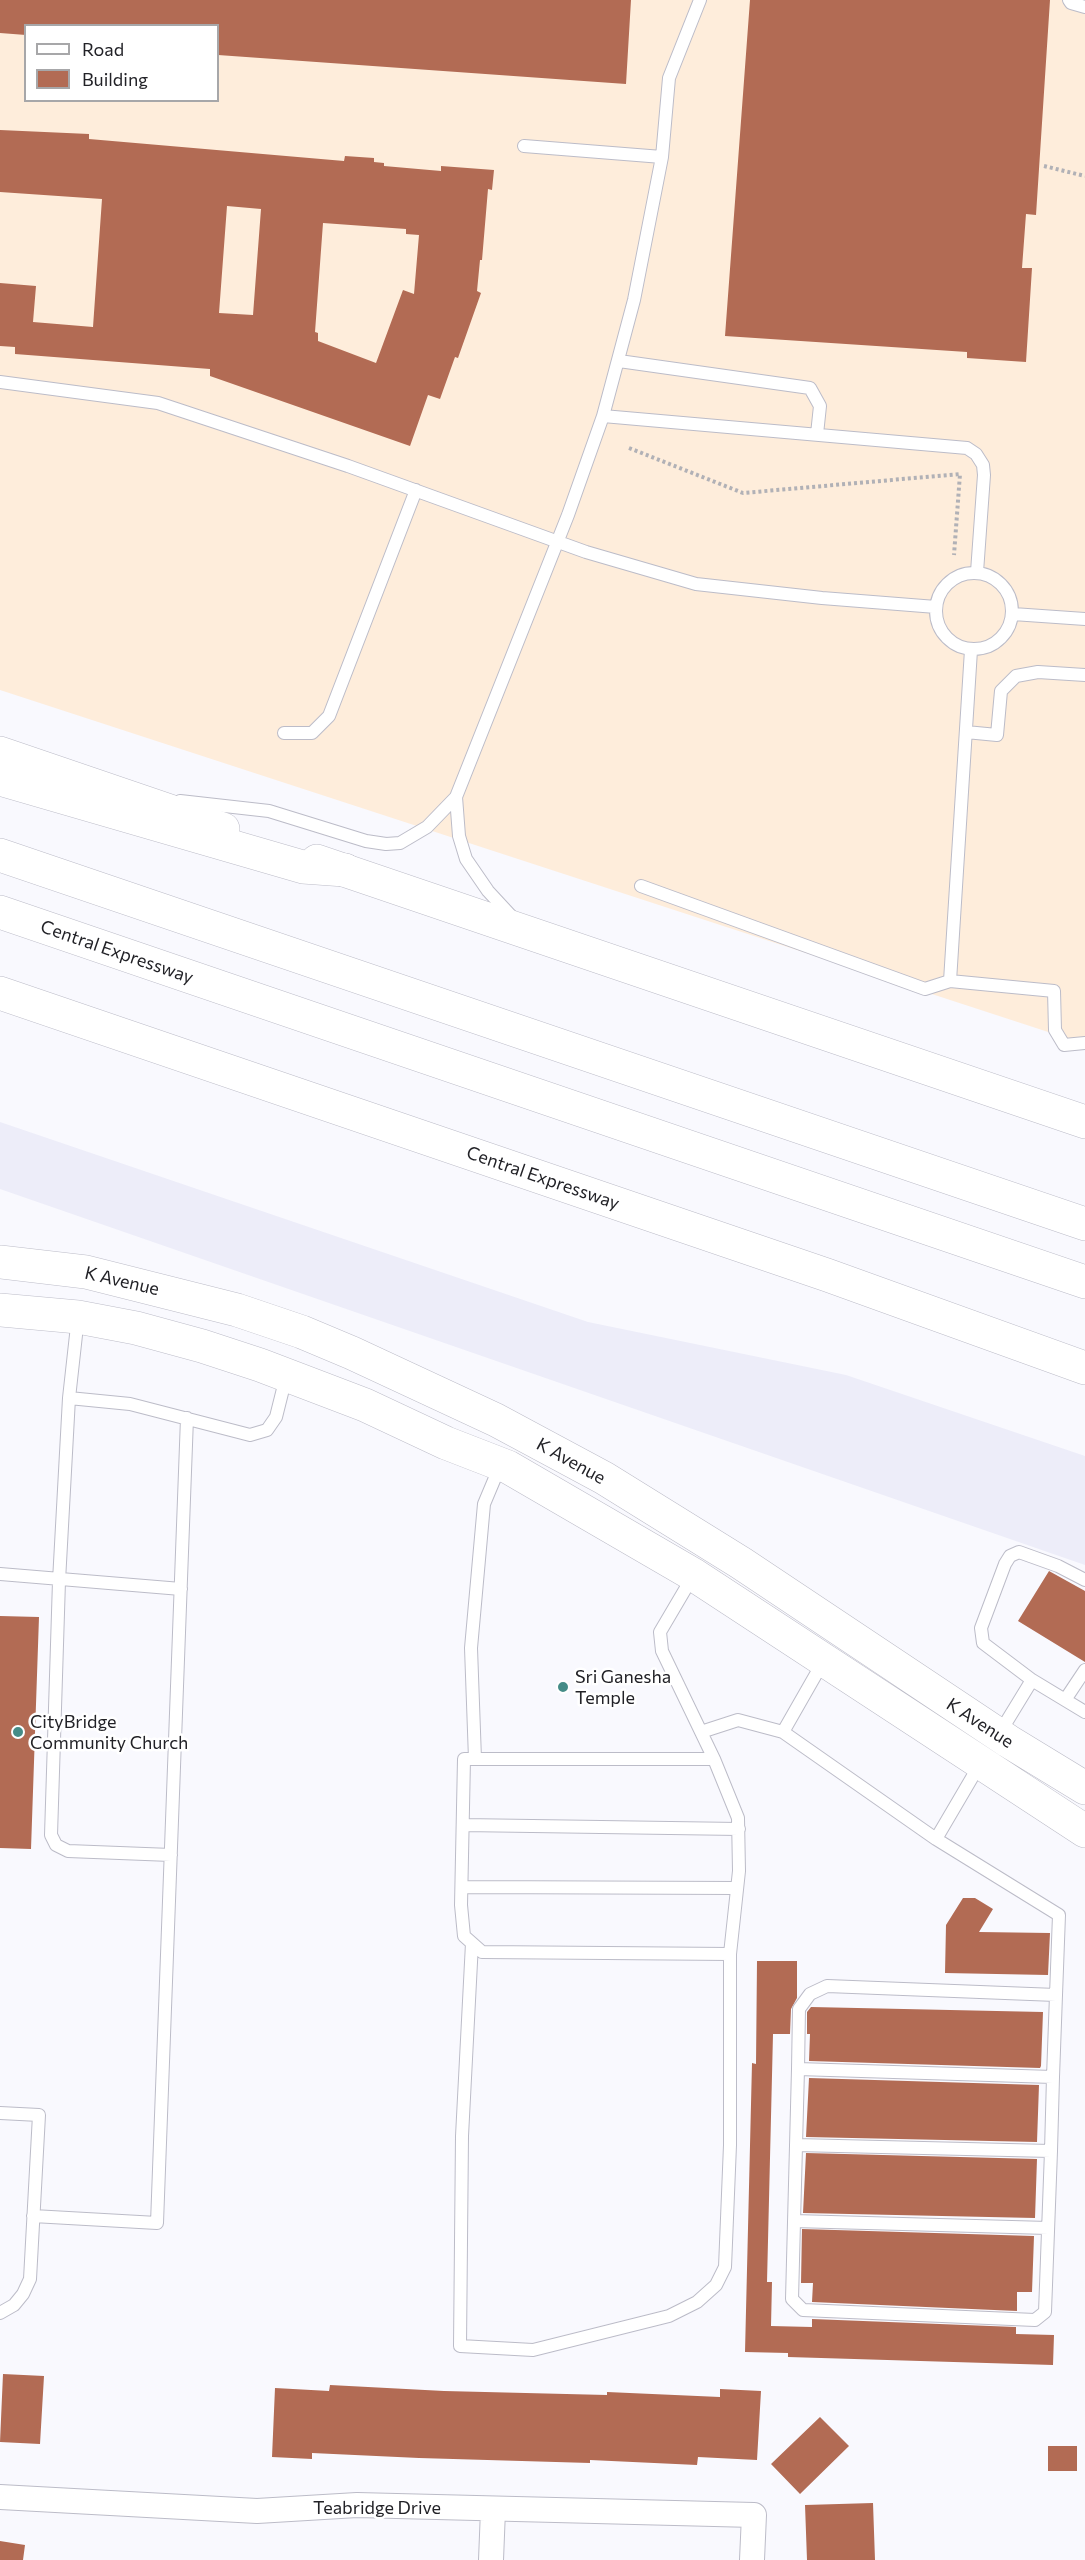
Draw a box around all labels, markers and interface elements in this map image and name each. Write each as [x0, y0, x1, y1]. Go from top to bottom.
legend [24, 24, 219, 102]
text: Road [82, 38, 124, 60]
text: Building [82, 68, 148, 90]
street label: Central Expressway [38, 916, 196, 988]
street label: Central Expressway [464, 1142, 622, 1214]
street label: K Avenue [83, 1262, 161, 1300]
street label: K Avenue [533, 1433, 609, 1489]
place label: Sri Ganesha Temple [575, 1666, 671, 1708]
marker: Sri Ganesha Temple [556, 1680, 570, 1694]
street label: K Avenue [942, 1693, 1018, 1753]
place label: CityBridge Community Church [30, 1711, 188, 1754]
marker: CityBridge Community Church [11, 1725, 25, 1739]
street label: Teabridge Drive [313, 2497, 441, 2519]

